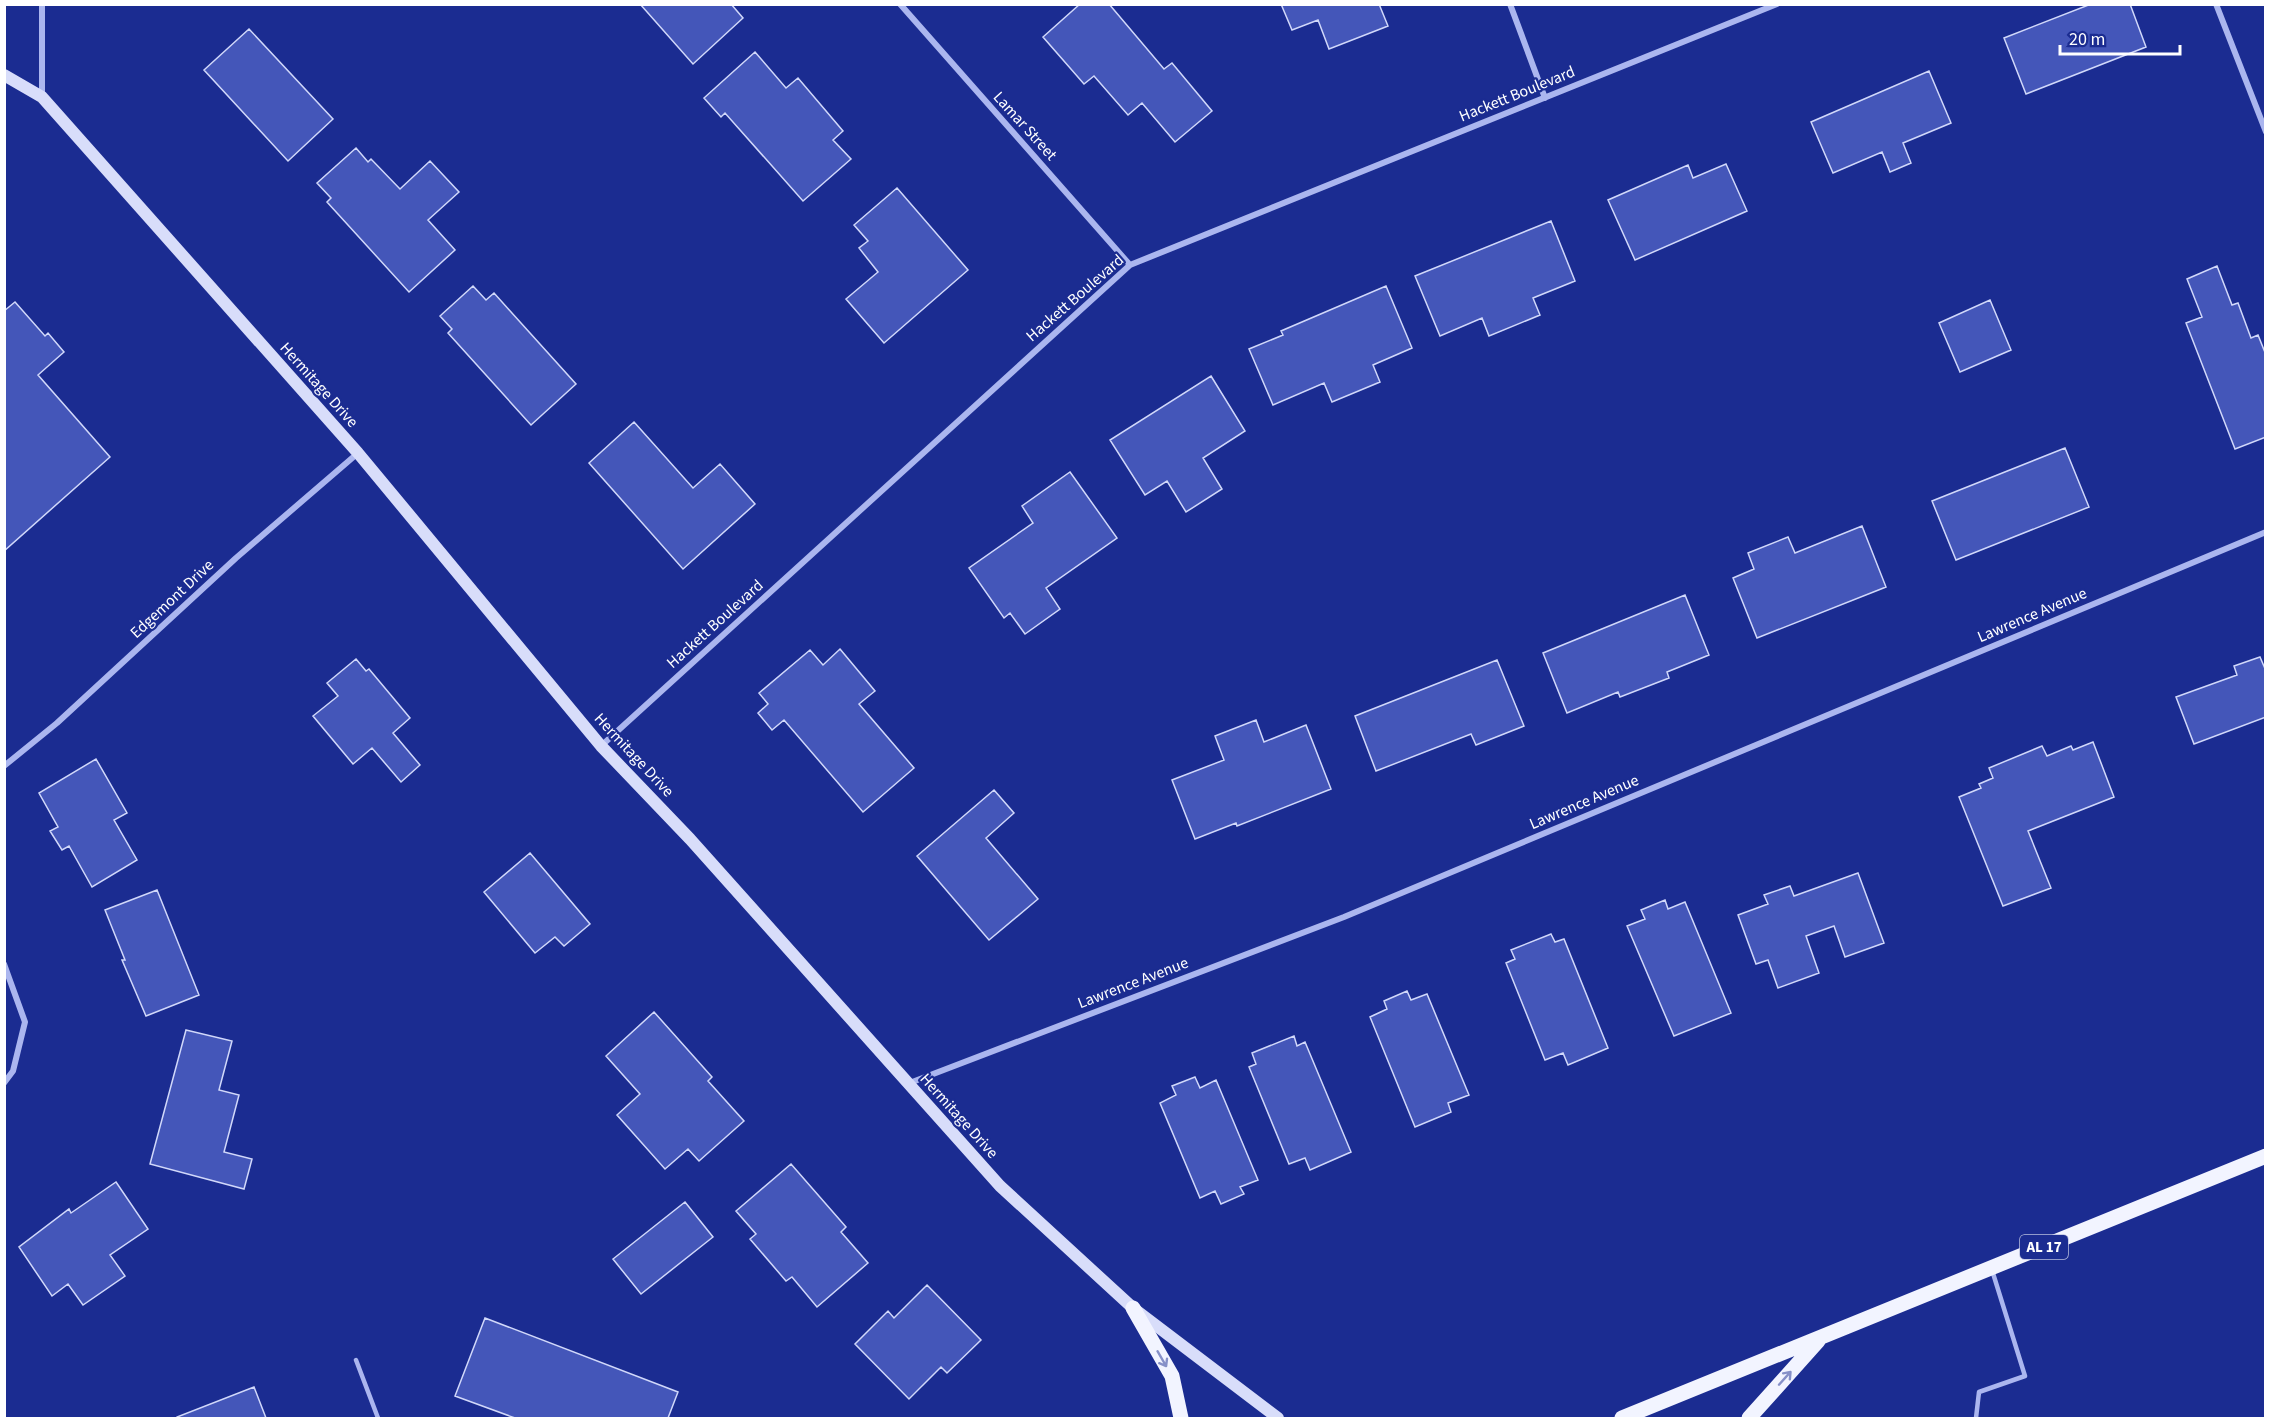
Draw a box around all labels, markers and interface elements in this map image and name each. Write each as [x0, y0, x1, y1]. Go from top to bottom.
scale bar [2060, 18, 2180, 56]
text: 20 m [2069, 27, 2105, 52]
street label: Hackett Boulevard [1456, 61, 1578, 127]
street label: Lamar Street [988, 87, 1062, 166]
street label: Hackett Boulevard [1021, 249, 1129, 347]
street label: Hermitage Drive [275, 338, 363, 433]
street label: Edgemont Drive [125, 554, 219, 644]
street label: Hackett Boulevard [662, 575, 768, 673]
street label: Lawrence Avenue [1974, 582, 2090, 648]
street label: Hermitage Drive [589, 708, 679, 802]
street label: Lawrence Avenue [1526, 769, 1642, 835]
street label: Lawrence Avenue [1075, 952, 1192, 1014]
street label: Hermitage Drive [915, 1069, 1003, 1164]
road number: AL 17 [2020, 1235, 2068, 1259]
one-way arrow [1156, 1350, 1168, 1367]
one-way arrow [1778, 1371, 1792, 1386]

